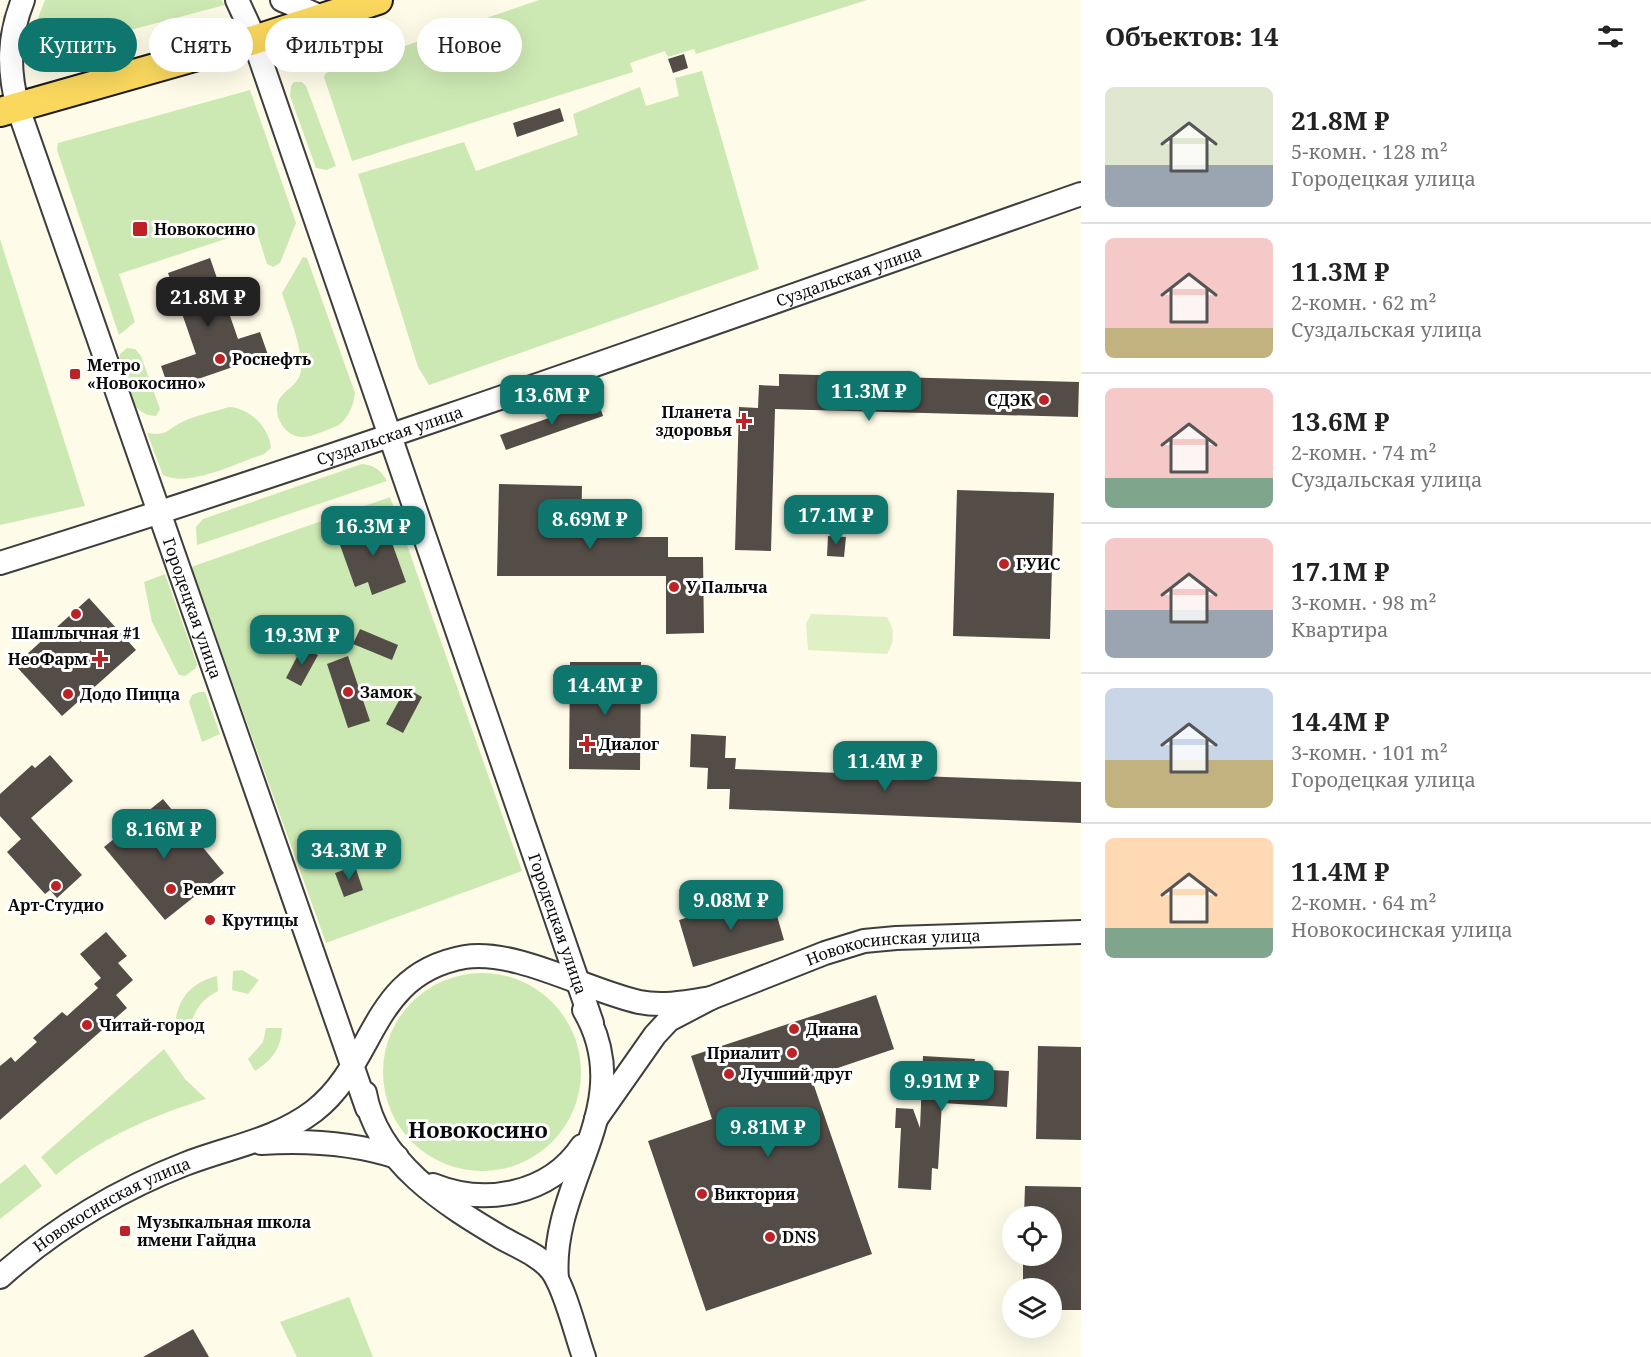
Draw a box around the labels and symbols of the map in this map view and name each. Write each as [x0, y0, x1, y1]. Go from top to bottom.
place label: Новокосино [154, 218, 256, 240]
marker: Новокосино [131, 220, 149, 238]
street label: Суздальская улица [773, 240, 925, 312]
pin: 21.8M ₽ [153, 277, 263, 328]
place label: Роснефть [232, 348, 311, 370]
marker: Роснефть [213, 352, 227, 366]
place label: Метро «Новокосино» [87, 354, 206, 394]
marker: Метро «Новокосино» [68, 367, 82, 381]
pin: 11.3M ₽ [814, 371, 924, 422]
pin: 13.6M ₽ [497, 375, 607, 426]
place label: СДЭК [987, 389, 1032, 411]
marker: СДЭК [1037, 393, 1051, 407]
street label: Суздальская улица [314, 401, 466, 471]
place label: Планета здоровья [656, 401, 732, 441]
marker: Планета здоровья [737, 414, 751, 428]
pin: 17.1M ₽ [781, 495, 891, 546]
pin: 8.69M ₽ [535, 499, 645, 550]
pin: 16.3M ₽ [318, 506, 428, 557]
street label: Городецкая улица [158, 535, 227, 682]
place label: ГУИС [1016, 553, 1060, 575]
marker: ГУИС [997, 557, 1011, 571]
place label: У Палыча [686, 576, 768, 598]
marker: У Палыча [667, 580, 681, 594]
marker: Шашлычная #1 [69, 607, 83, 621]
pin: 19.3M ₽ [247, 615, 357, 666]
place label: Шашлычная #1 [11, 622, 141, 644]
place label: НеоФарм [8, 648, 88, 670]
marker: НеоФарм [93, 652, 107, 666]
pin: 14.4M ₽ [550, 665, 660, 716]
place label: Замок [360, 681, 413, 703]
place label: Додо Пицца [80, 683, 180, 705]
marker: Замок [341, 685, 355, 699]
marker: Додо Пицца [61, 687, 75, 701]
place label: Диалог [599, 733, 659, 755]
marker: Диалог [580, 737, 594, 751]
pin: 11.4M ₽ [830, 741, 940, 792]
pin: 8.16M ₽ [109, 809, 219, 860]
pin: 34.3M ₽ [294, 830, 404, 881]
street label: Городецкая улица [523, 850, 592, 997]
place label: Ремит [183, 878, 236, 900]
marker: Арт-Студио [49, 879, 63, 893]
pin: 9.08M ₽ [676, 880, 786, 931]
marker: Ремит [164, 882, 178, 896]
place label: Арт-Студио [8, 894, 104, 916]
place label: Крутицы [222, 909, 298, 931]
marker: Крутицы [203, 913, 217, 927]
street label: Новокосинская улица [802, 924, 981, 971]
place label: Читай-город [99, 1014, 204, 1036]
marker: Читай-город [80, 1018, 94, 1032]
place label: Диана [806, 1018, 859, 1040]
marker: Диана [787, 1022, 801, 1036]
place label: Приалит [707, 1042, 780, 1064]
marker: Приалит [785, 1046, 799, 1060]
pin: 9.91M ₽ [887, 1061, 997, 1112]
place label: Лучший друг [741, 1063, 852, 1085]
marker: Лучший друг [722, 1067, 736, 1081]
pin: 9.81M ₽ [713, 1107, 823, 1158]
district label: Новокосино [408, 1114, 548, 1144]
street label: Новокосинская улица [28, 1152, 193, 1257]
place label: Виктория [714, 1183, 796, 1205]
marker: Виктория [695, 1187, 709, 1201]
place label: Музыкальная школа имени Гайдна [137, 1211, 311, 1251]
marker: Музыкальная школа имени Гайдна [118, 1224, 132, 1238]
place label: DNS [782, 1226, 816, 1248]
marker: DNS [763, 1230, 777, 1244]

